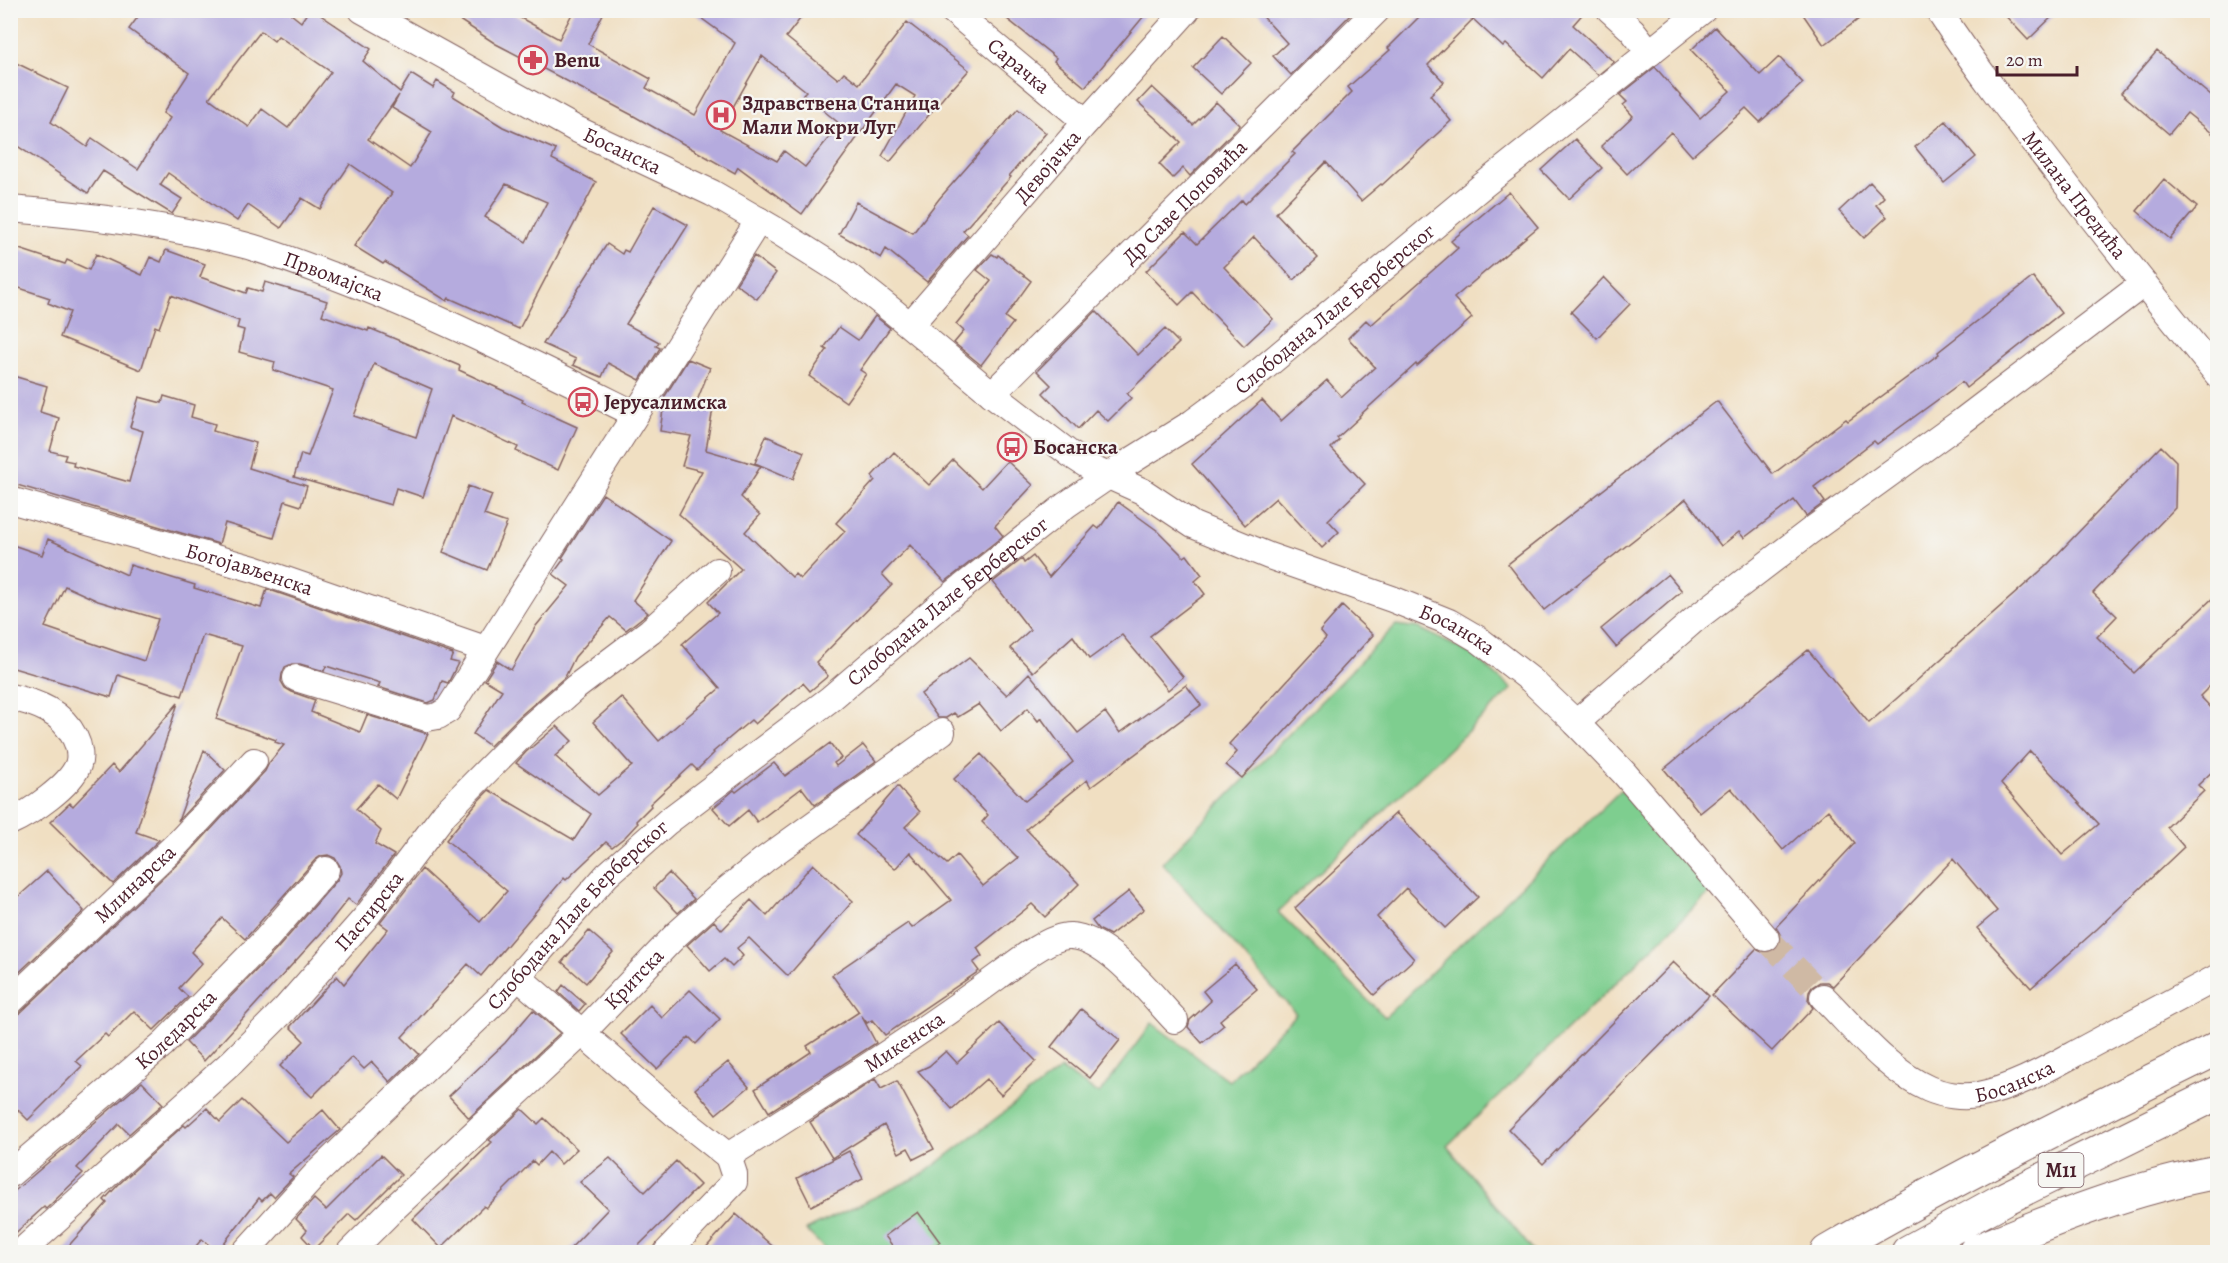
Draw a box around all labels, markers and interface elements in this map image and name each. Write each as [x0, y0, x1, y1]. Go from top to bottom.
street label: Сарачка [981, 31, 1056, 100]
scale bar [1997, 39, 2076, 77]
pharmacy icon: Benu [517, 44, 549, 76]
place label: Benu [554, 46, 601, 74]
text: 20 m [2006, 48, 2043, 72]
place label: Здравствена Станица Мали Мокри Луг [742, 89, 940, 141]
hospital icon: Здравствена Станица Мали Мокри Луг [705, 99, 737, 131]
street label: Босанска [579, 120, 666, 181]
street label: Девојачка [1008, 123, 1087, 209]
street label: Милана Предића [2016, 125, 2133, 265]
street label: Др Саве Поповића [1116, 133, 1254, 271]
street label: Слободана Лале Берберског [1229, 217, 1441, 401]
street label: Првомајска [280, 245, 388, 308]
bus stop icon: Јерусалимска [567, 386, 599, 418]
place label: Јерусалимска [604, 388, 727, 416]
bus stop icon: Босанска [996, 431, 1028, 463]
place label: Босанска [1033, 433, 1118, 461]
street label: Слободана Лале Берберског [841, 510, 1054, 693]
street label: Богојављенска [182, 536, 317, 602]
street label: Босанска [1415, 597, 1501, 662]
street label: Слободана Лале Берберског [481, 813, 674, 1016]
street label: Млинарска [88, 838, 182, 929]
street label: Пастирска [328, 865, 410, 957]
street label: Критска [598, 942, 670, 1016]
street label: Коледарска [129, 983, 223, 1076]
street label: Микенска [859, 1005, 950, 1079]
street label: Босанска [1972, 1053, 2059, 1109]
road number: M11 [2038, 1153, 2084, 1187]

